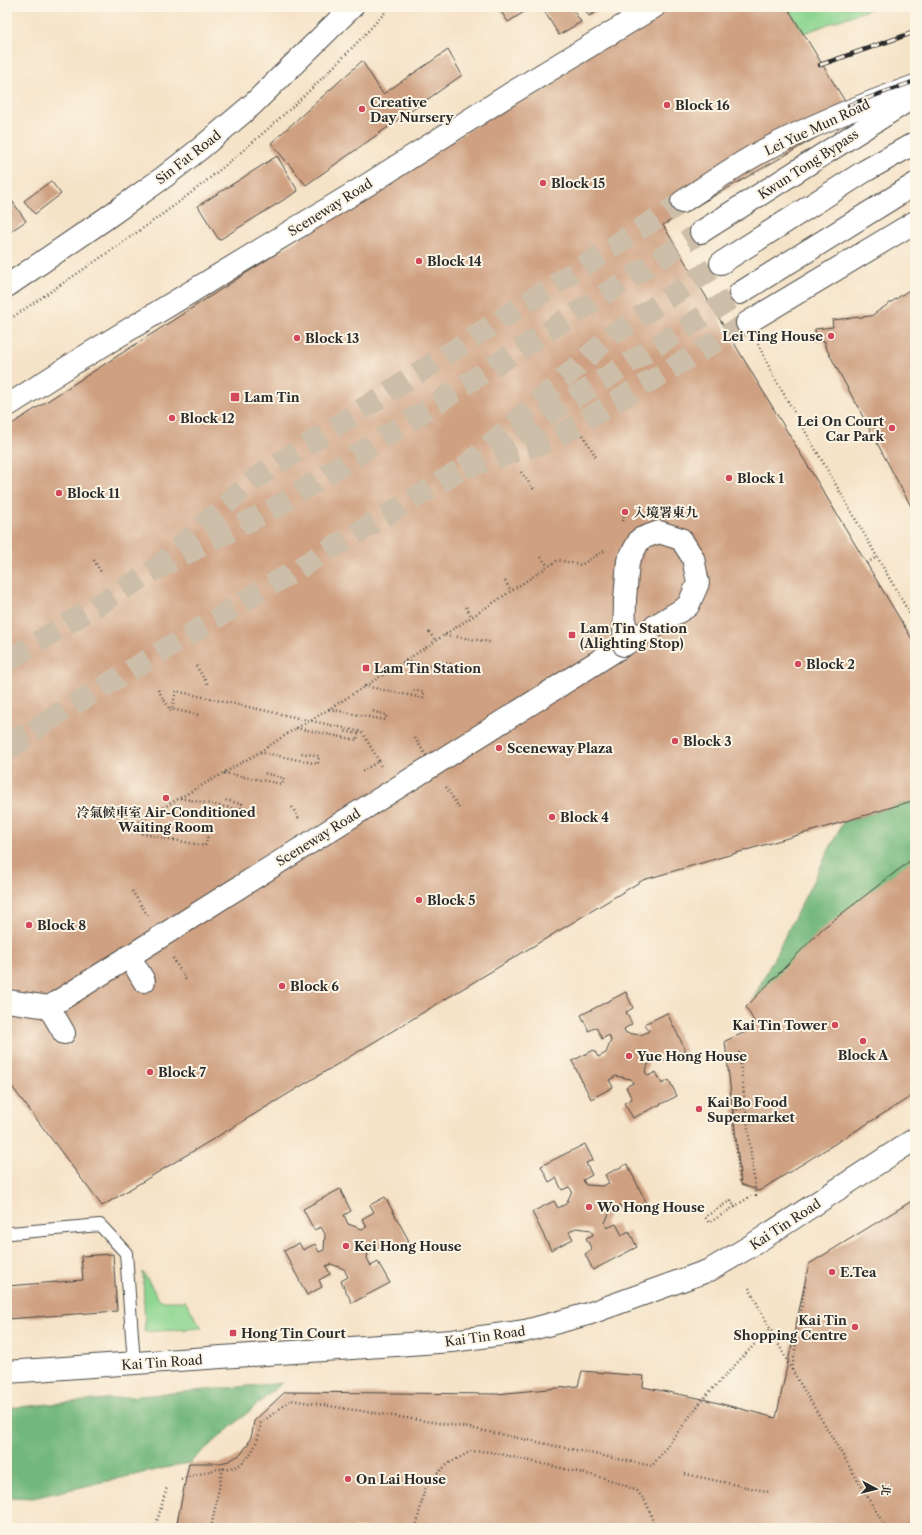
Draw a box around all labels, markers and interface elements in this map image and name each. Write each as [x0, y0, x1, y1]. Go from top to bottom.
place label: Creative Day Nursery [370, 94, 454, 125]
street label: Lei Yue Mun Road [762, 96, 872, 158]
place label: Block 16 [675, 97, 730, 113]
marker: Block 16 [662, 100, 672, 110]
marker: Creative Day Nursery [357, 104, 367, 114]
street label: Kwun Tong Bypass [755, 125, 861, 202]
street label: Sin Fat Road [152, 127, 224, 187]
street label: Sceneway Road [285, 175, 375, 239]
place label: Block 15 [551, 175, 605, 191]
marker: Block 15 [538, 178, 548, 188]
place label: Block 14 [427, 253, 482, 269]
marker: Block 14 [414, 256, 424, 266]
place label: Lei Ting House [722, 328, 823, 344]
place label: Block 13 [305, 330, 359, 346]
marker: Lei Ting House [826, 331, 836, 341]
marker: Block 13 [292, 333, 302, 343]
place label: Lam Tin [244, 389, 300, 405]
marker: Lam Tin [229, 391, 241, 403]
place label: Block 12 [180, 410, 235, 426]
marker: Block 12 [167, 413, 177, 423]
place label: Lei On Court Car Park [797, 413, 885, 444]
marker: Lei On Court Car Park [887, 423, 897, 433]
place label: Block 1 [737, 470, 784, 486]
marker: Block 1 [724, 473, 734, 483]
place label: Block 11 [67, 485, 120, 501]
marker: Block 11 [54, 488, 64, 498]
place label: 入境署東九 [633, 504, 698, 520]
marker: 入境署東九 [620, 507, 630, 517]
place label: Lam Tin Station (Alighting Stop) [580, 620, 687, 651]
marker: Lam Tin Station (Alighting Stop) [567, 630, 577, 640]
place label: Block 2 [806, 656, 855, 672]
marker: Block 2 [793, 659, 803, 669]
place label: Lam Tin Station [374, 660, 481, 676]
marker: Lam Tin Station [361, 663, 371, 673]
place label: Block 3 [683, 733, 732, 749]
marker: Block 3 [670, 736, 680, 746]
place label: Sceneway Plaza [507, 740, 613, 756]
marker: Sceneway Plaza [494, 743, 504, 753]
marker: 冷氣候車室 Air-Conditioned Waiting Room [161, 793, 171, 803]
place label: 冷氣候車室 Air-Conditioned Waiting Room [76, 804, 256, 835]
street label: Sceneway Road [273, 805, 363, 869]
place label: Block 4 [560, 809, 609, 825]
marker: Block 4 [547, 812, 557, 822]
place label: Block 5 [427, 892, 475, 908]
marker: Block 5 [414, 895, 424, 905]
place label: Block 8 [37, 917, 86, 933]
marker: Block 8 [24, 920, 34, 930]
place label: Block 6 [290, 978, 339, 994]
marker: Block 6 [277, 981, 287, 991]
place label: Kai Tin Tower [732, 1017, 828, 1033]
marker: Kai Tin Tower [830, 1020, 840, 1030]
marker: Block A [858, 1036, 868, 1046]
place label: Block A [838, 1047, 889, 1063]
place label: Yue Hong House [636, 1048, 747, 1064]
marker: Yue Hong House [624, 1051, 634, 1061]
place label: Block 7 [158, 1064, 206, 1080]
marker: Block 7 [145, 1067, 155, 1077]
place label: Kai Bo Food Supermarket [707, 1094, 796, 1125]
marker: Kai Bo Food Supermarket [694, 1104, 704, 1114]
street label: Kai Tin Road [747, 1195, 824, 1253]
place label: Wo Hong House [596, 1199, 705, 1215]
marker: Wo Hong House [584, 1202, 594, 1212]
place label: Kei Hong House [354, 1238, 462, 1254]
marker: Kei Hong House [341, 1241, 351, 1251]
place label: E.Tea [840, 1264, 877, 1280]
marker: E.Tea [827, 1267, 837, 1277]
place label: Kai Tin Shopping Centre [733, 1312, 847, 1343]
street label: Kai Tin Road [444, 1322, 526, 1350]
marker: Kai Tin Shopping Centre [850, 1322, 860, 1332]
place label: Hong Tin Court [241, 1325, 346, 1341]
marker: Hong Tin Court [228, 1328, 238, 1338]
street label: Kai Tin Road [121, 1351, 203, 1373]
north arrow [856, 1469, 896, 1509]
place label: On Lai House [356, 1471, 446, 1487]
marker: On Lai House [343, 1474, 353, 1484]
text: 北 [878, 1484, 894, 1497]

